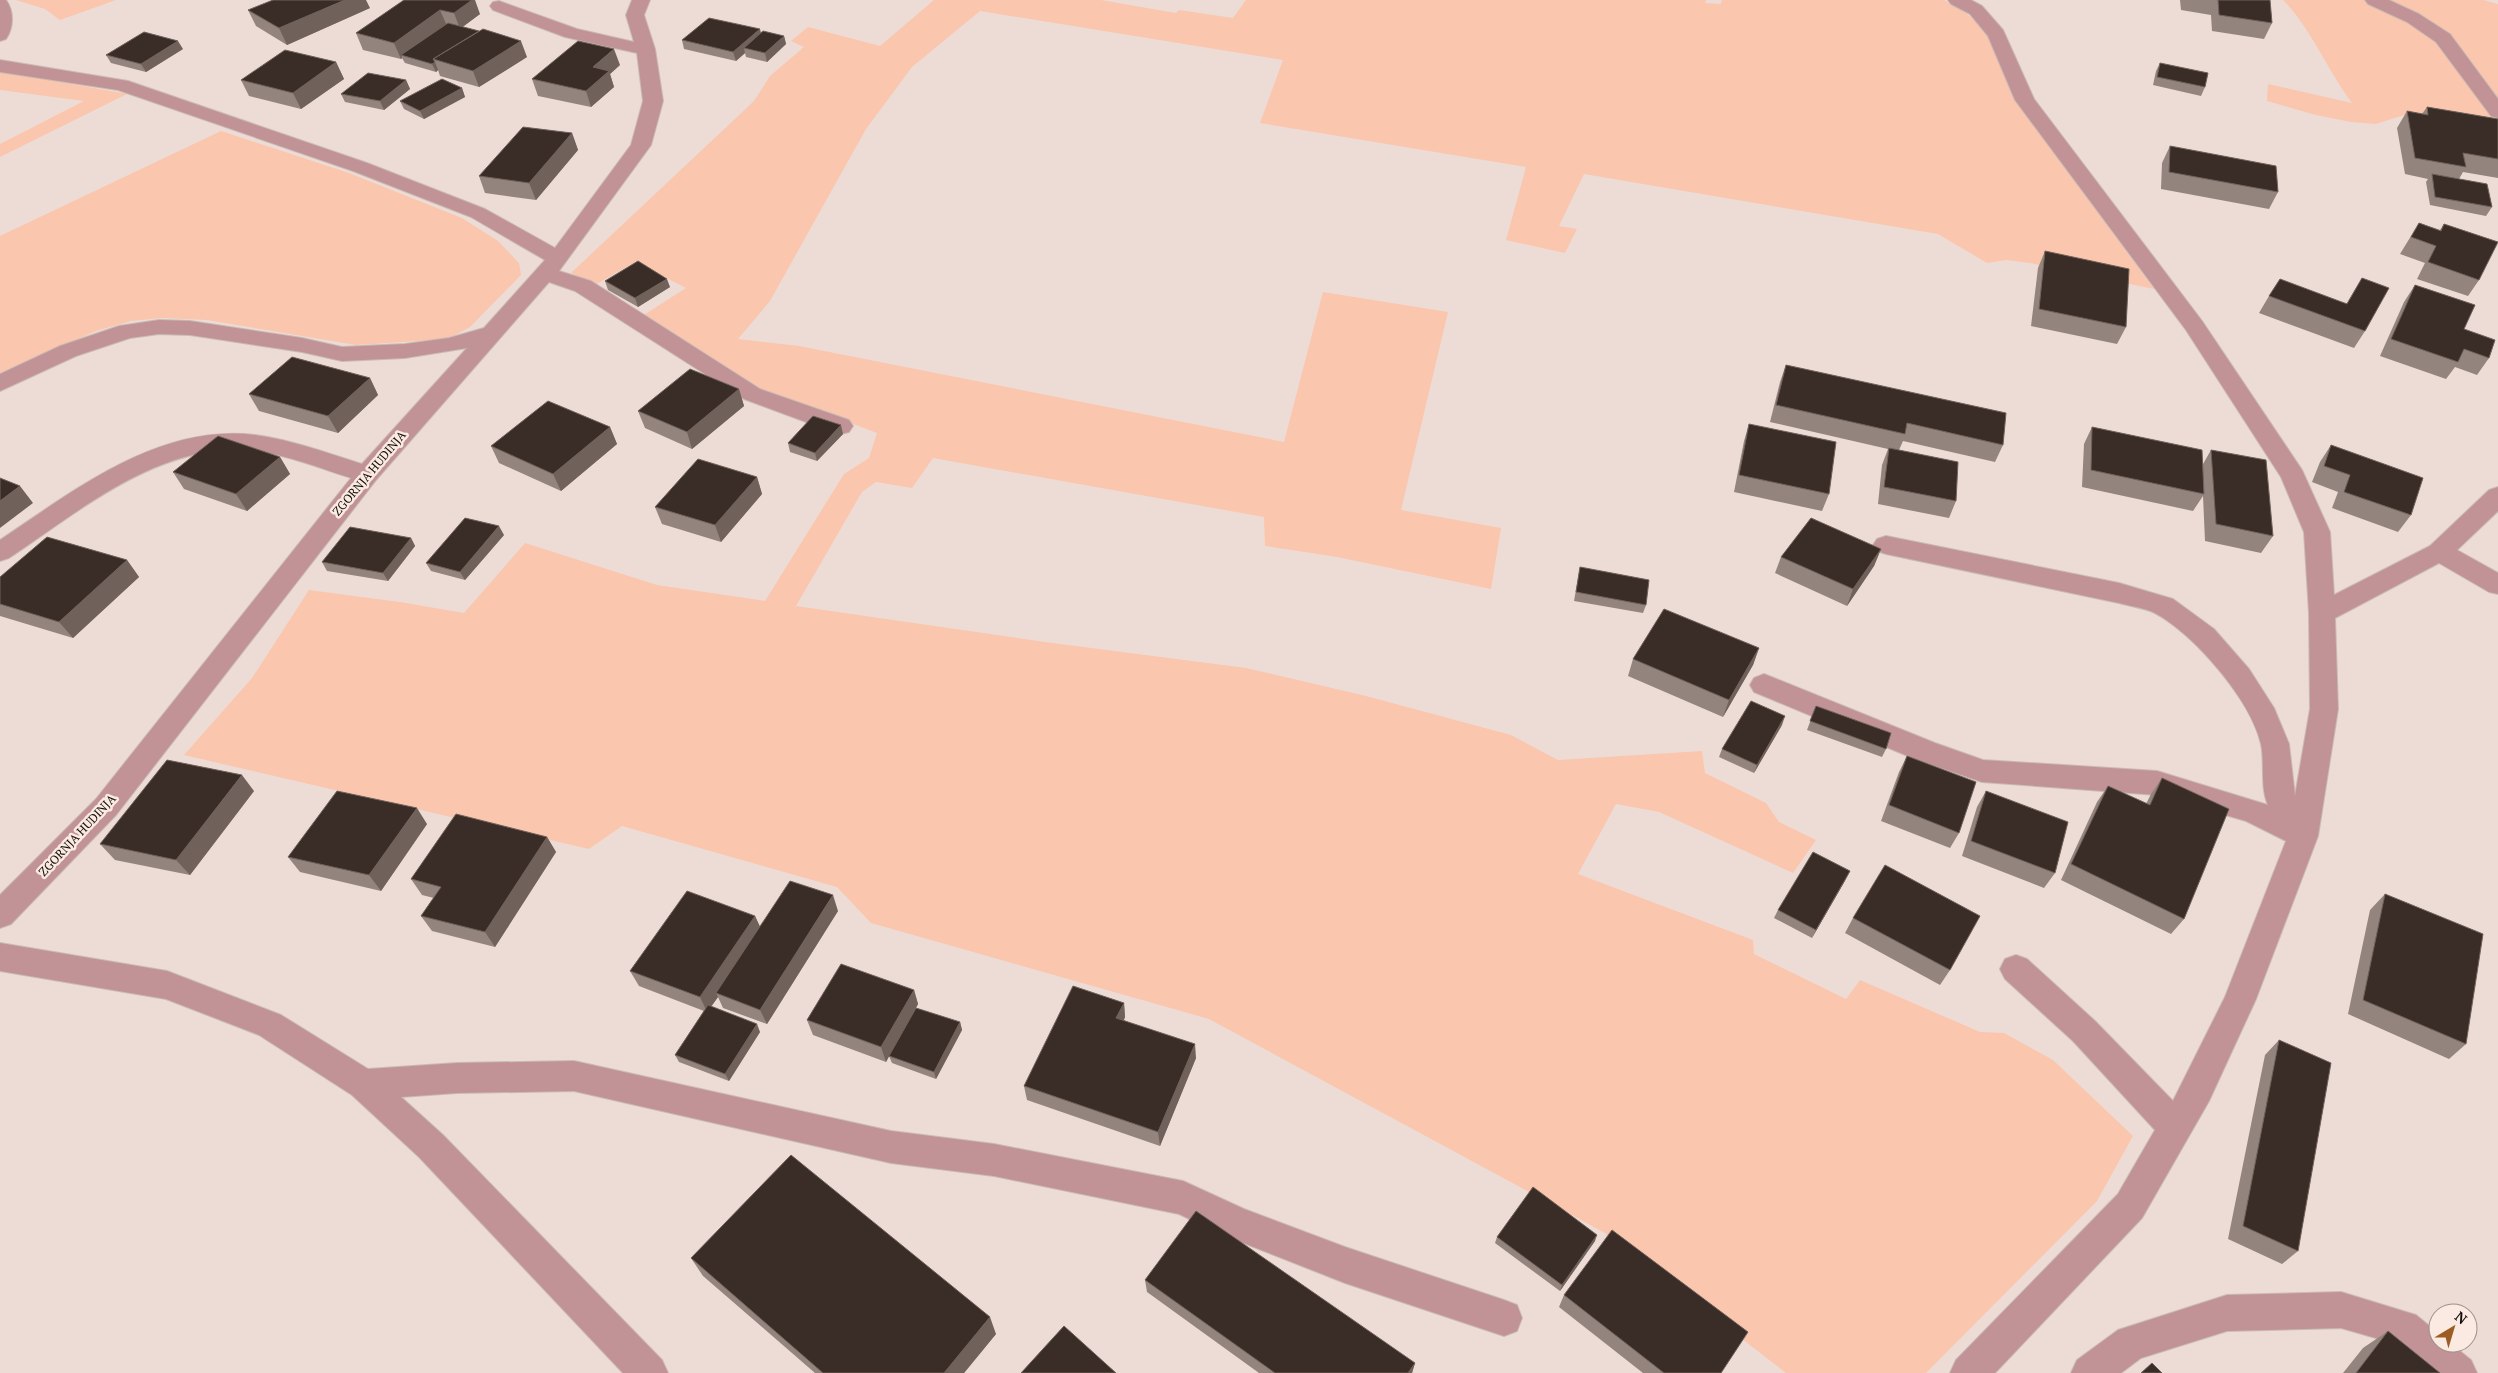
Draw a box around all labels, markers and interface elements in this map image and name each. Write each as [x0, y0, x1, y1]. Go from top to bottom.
street label: ZGORNJA HUDINJA [329, 427, 409, 518]
street label: ZGORNJA HUDINJA [35, 790, 119, 879]
north arrow [2428, 1303, 2478, 1353]
text: N [2451, 1307, 2472, 1328]

